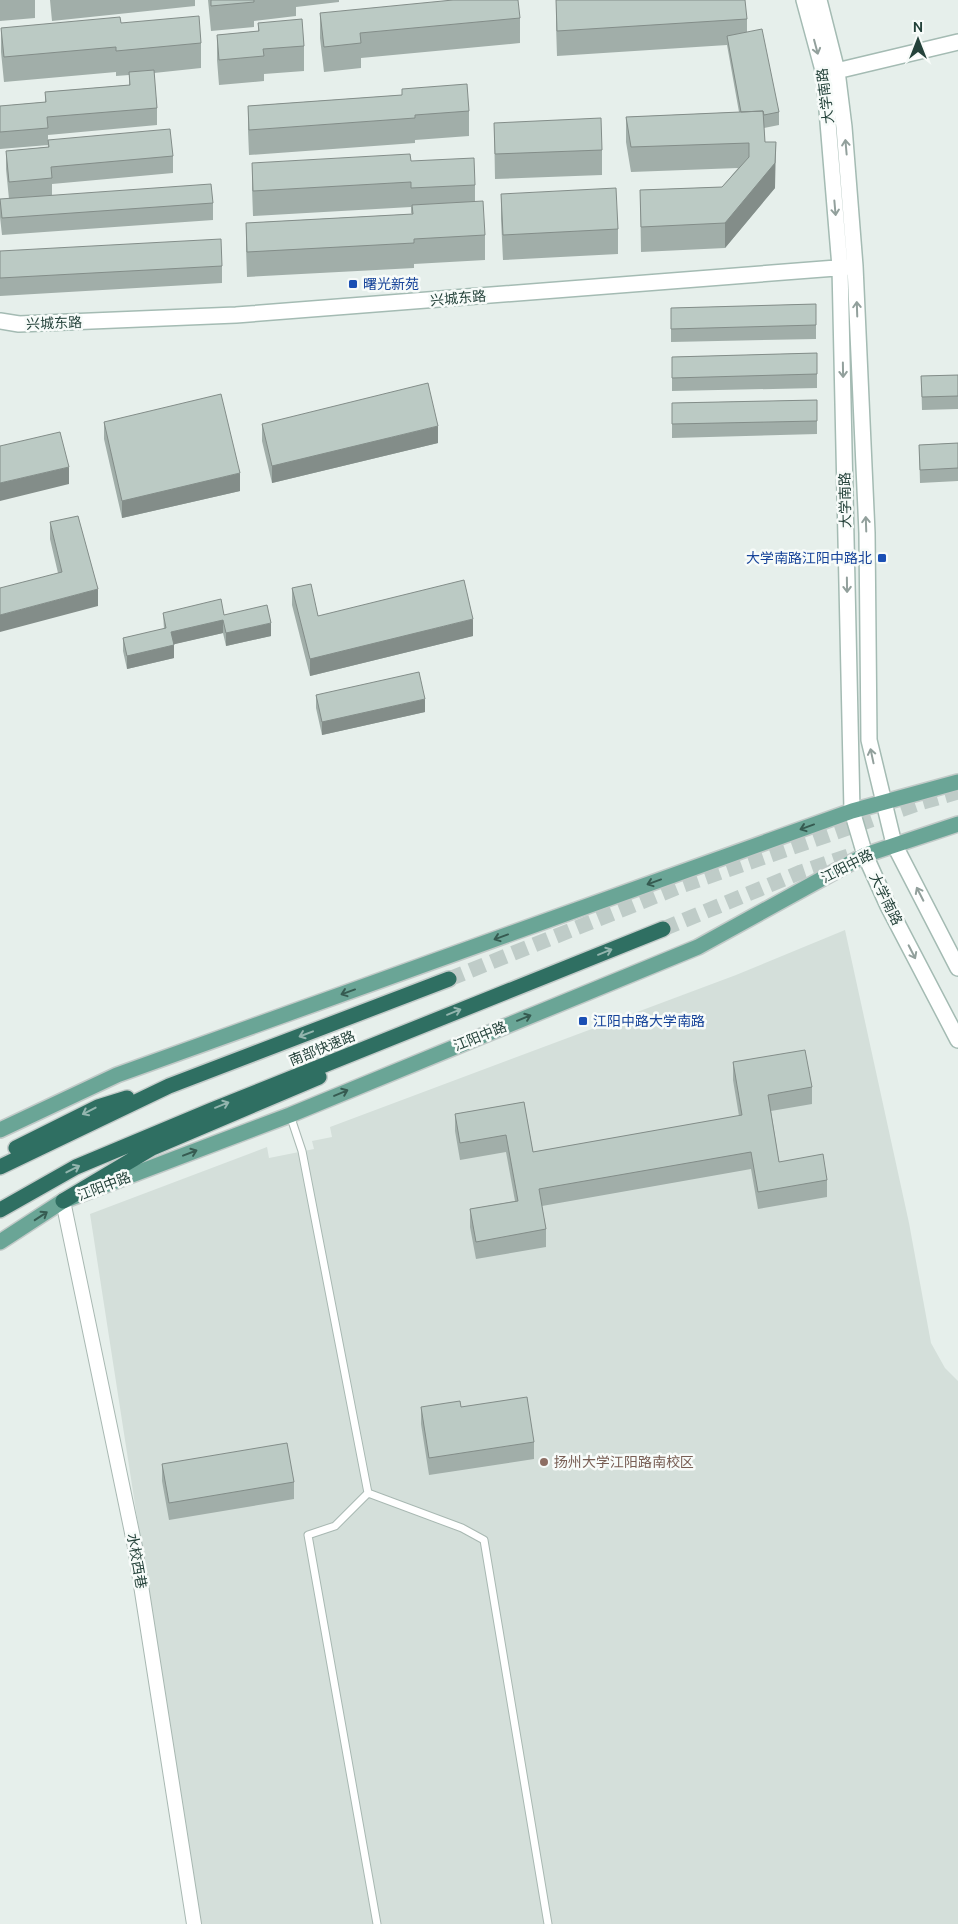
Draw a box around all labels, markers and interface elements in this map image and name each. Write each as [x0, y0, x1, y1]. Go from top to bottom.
north arrow [893, 15, 943, 65]
text: N [913, 19, 923, 35]
one-way arrow [812, 39, 822, 55]
street label: 大学南路 [814, 67, 836, 125]
one-way arrow [841, 139, 850, 155]
one-way arrow [831, 200, 840, 216]
place label: 曙光新苑 [363, 276, 419, 292]
marker: 曙光新苑 [347, 278, 359, 290]
street label: 兴城东路 [429, 288, 487, 308]
one-way arrow [853, 301, 862, 317]
street label: 兴城东路 [26, 314, 82, 332]
one-way arrow [838, 362, 848, 378]
street label: 大学南路 [837, 472, 853, 528]
one-way arrow [862, 516, 871, 532]
place label: 大学南路江阳中路北 [746, 550, 872, 566]
marker: 大学南路江阳中路北 [876, 552, 888, 564]
one-way arrow [843, 577, 852, 593]
one-way arrow [867, 749, 876, 765]
one-way arrow [799, 823, 815, 832]
street label: 江阳中路 [818, 846, 876, 886]
street label: 大学南路 [867, 870, 905, 928]
one-way arrow [646, 878, 662, 887]
one-way arrow [915, 887, 924, 902]
one-way arrow [493, 933, 509, 943]
one-way arrow [908, 944, 917, 959]
one-way arrow [597, 947, 612, 956]
one-way arrow [340, 988, 356, 998]
one-way arrow [446, 1007, 462, 1016]
one-way arrow [516, 1012, 531, 1022]
place label: 江阳中路大学南路 [593, 1013, 705, 1029]
marker: 江阳中路大学南路 [577, 1015, 589, 1027]
street label: 江阳中路 [451, 1018, 509, 1054]
street label: 南部快速路 [287, 1027, 357, 1069]
one-way arrow [298, 1030, 314, 1039]
one-way arrow [333, 1088, 348, 1098]
one-way arrow [215, 1100, 230, 1109]
one-way arrow [82, 1107, 97, 1116]
one-way arrow [182, 1148, 197, 1157]
one-way arrow [65, 1164, 80, 1173]
street label: 江阳中路 [75, 1168, 133, 1204]
one-way arrow [33, 1210, 47, 1220]
place label: 扬州大学江阳路南校区 [554, 1454, 694, 1470]
marker: 扬州大学江阳路南校区 [538, 1456, 550, 1468]
street label: 水校西巷 [124, 1532, 150, 1590]

